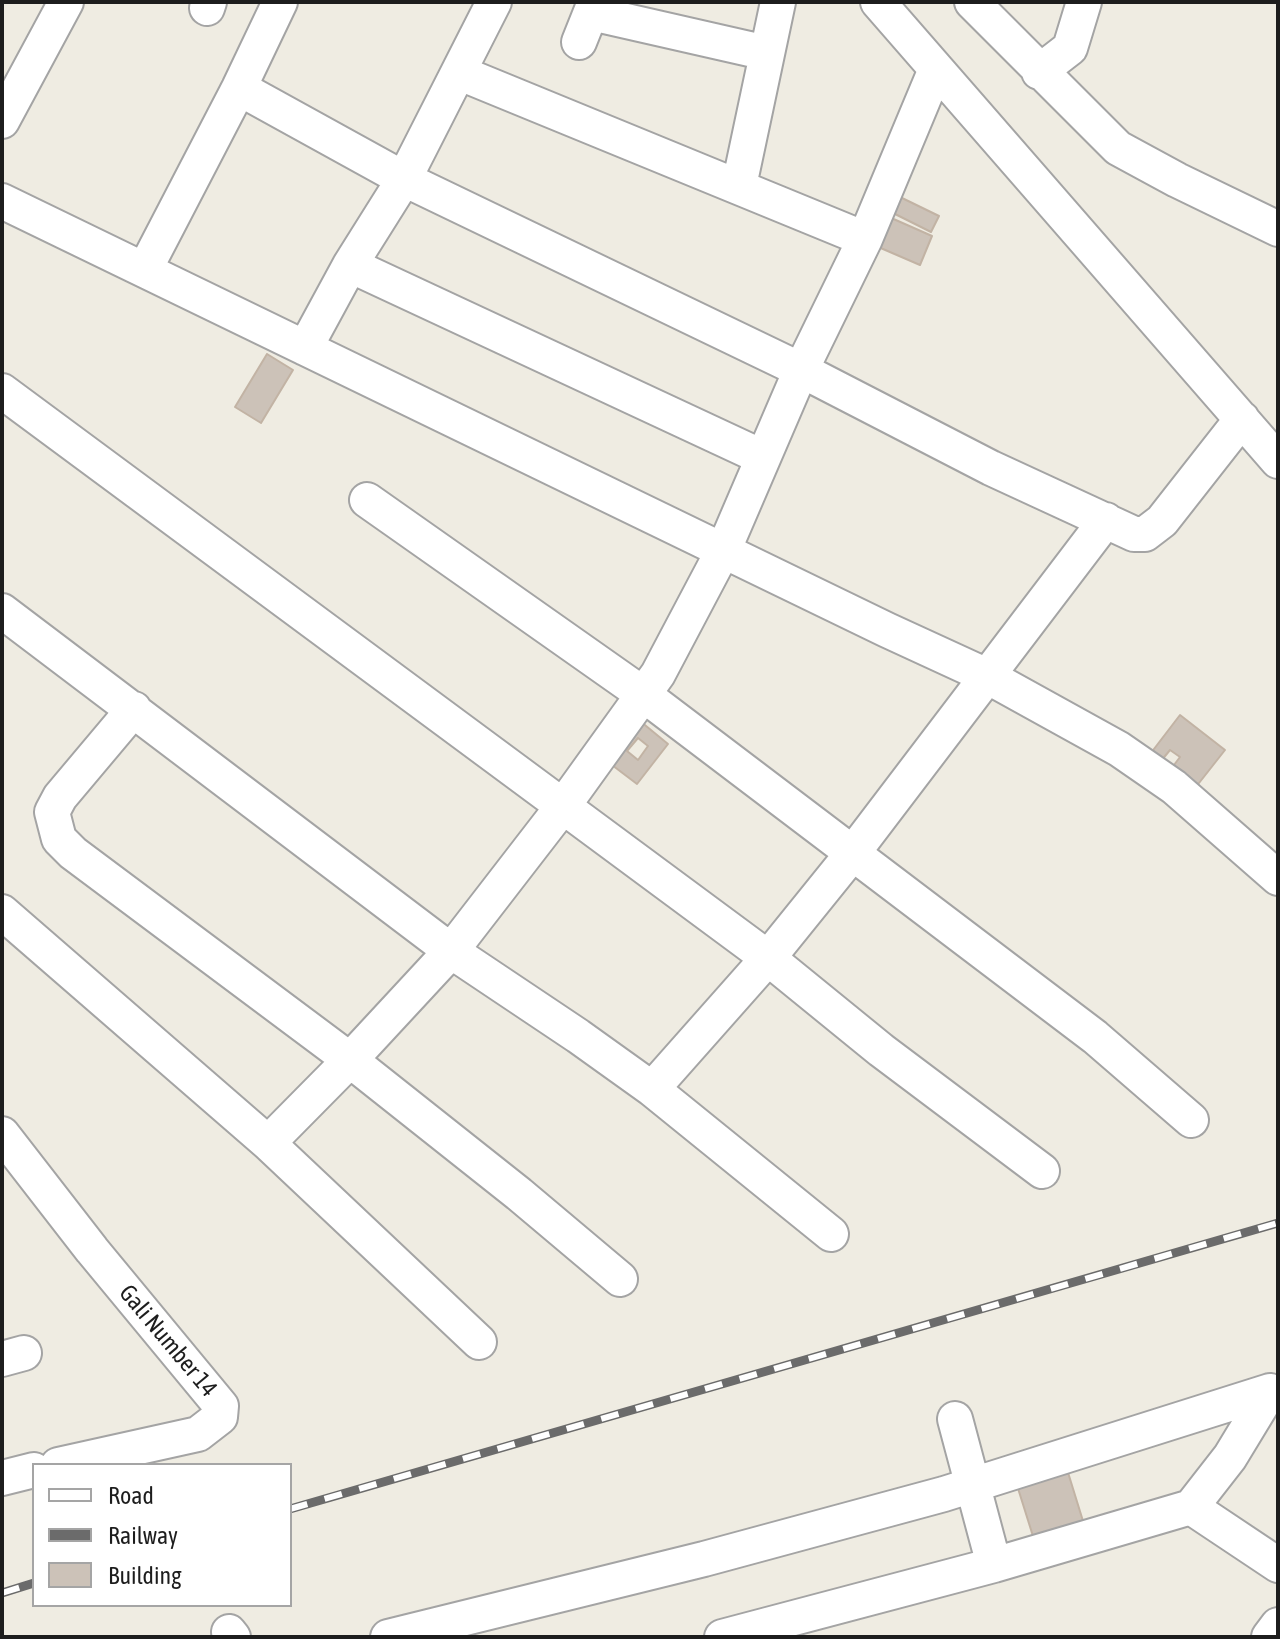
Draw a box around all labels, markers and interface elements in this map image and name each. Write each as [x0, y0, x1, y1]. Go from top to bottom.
street label: Gali Number 14 [113, 1279, 223, 1403]
legend [32, 1463, 292, 1607]
text: Road [108, 1482, 154, 1509]
text: Railway [108, 1522, 178, 1549]
text: Building [108, 1562, 181, 1589]

